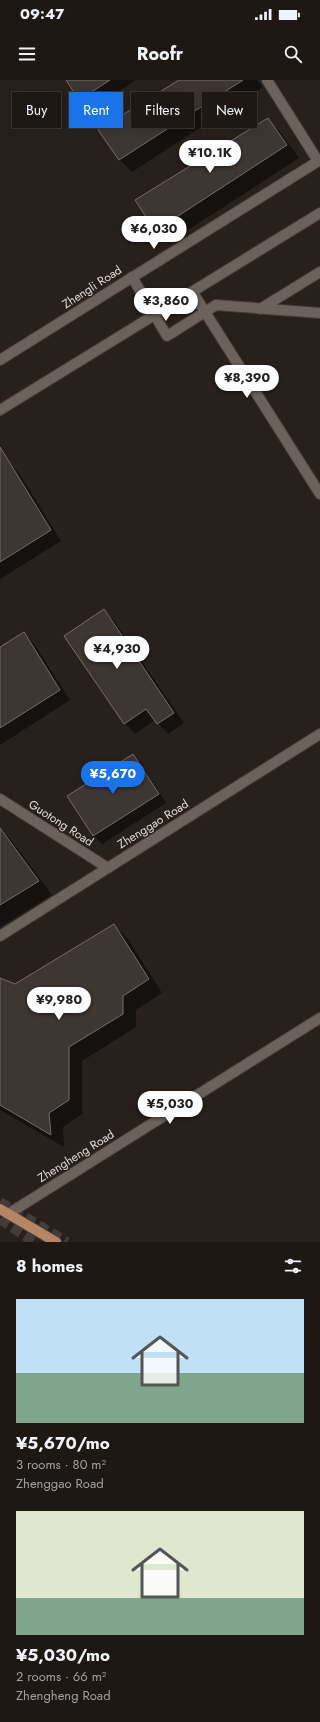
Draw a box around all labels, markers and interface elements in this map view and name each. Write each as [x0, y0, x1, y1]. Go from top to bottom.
text: 09:47 [20, 3, 64, 25]
text: Roofr [137, 41, 183, 67]
icon: menu [16, 43, 38, 65]
icon: search [282, 43, 304, 65]
chip: Buy [12, 92, 61, 128]
chip: Rent [69, 92, 123, 128]
chip: Filters [131, 92, 194, 128]
chip: New [202, 92, 257, 128]
pin: ¥10.1K [177, 140, 243, 174]
text: ¥10.1K [188, 143, 232, 162]
pin: ¥6,030 [121, 216, 187, 250]
text: ¥6,030 [131, 219, 177, 238]
street label: Zhengli Road [59, 261, 125, 313]
pin: ¥3,860 [133, 288, 199, 322]
text: ¥3,860 [143, 291, 189, 310]
pin: ¥8,390 [214, 365, 280, 399]
text: ¥8,390 [224, 368, 270, 387]
pin: ¥4,930 [84, 636, 150, 670]
text: ¥4,930 [93, 639, 141, 658]
pin: ¥5,670 [80, 761, 146, 795]
text: ¥5,670 [90, 764, 136, 783]
street label: Guotong Road [25, 795, 97, 851]
street label: Zhenggao Road [114, 795, 192, 853]
pin: ¥9,980 [26, 987, 92, 1021]
text: ¥9,980 [36, 990, 82, 1009]
pin: ¥5,030 [137, 1091, 203, 1125]
text: ¥5,030 [147, 1094, 193, 1113]
street label: Zhengheng Road [34, 1125, 118, 1187]
text: 8 homes [16, 1254, 83, 1278]
icon: filters [282, 1255, 304, 1277]
icon: home [124, 1325, 196, 1397]
text: ¥5,670/mo [16, 1431, 110, 1455]
text: 3 rooms · 80 m² [16, 1455, 106, 1474]
text: Zhenggao Road [16, 1474, 104, 1493]
icon: home [124, 1537, 196, 1609]
text: ¥5,030/mo [16, 1643, 110, 1667]
text: 2 rooms · 66 m² [16, 1667, 106, 1686]
text: Zhengheng Road [16, 1686, 111, 1705]

